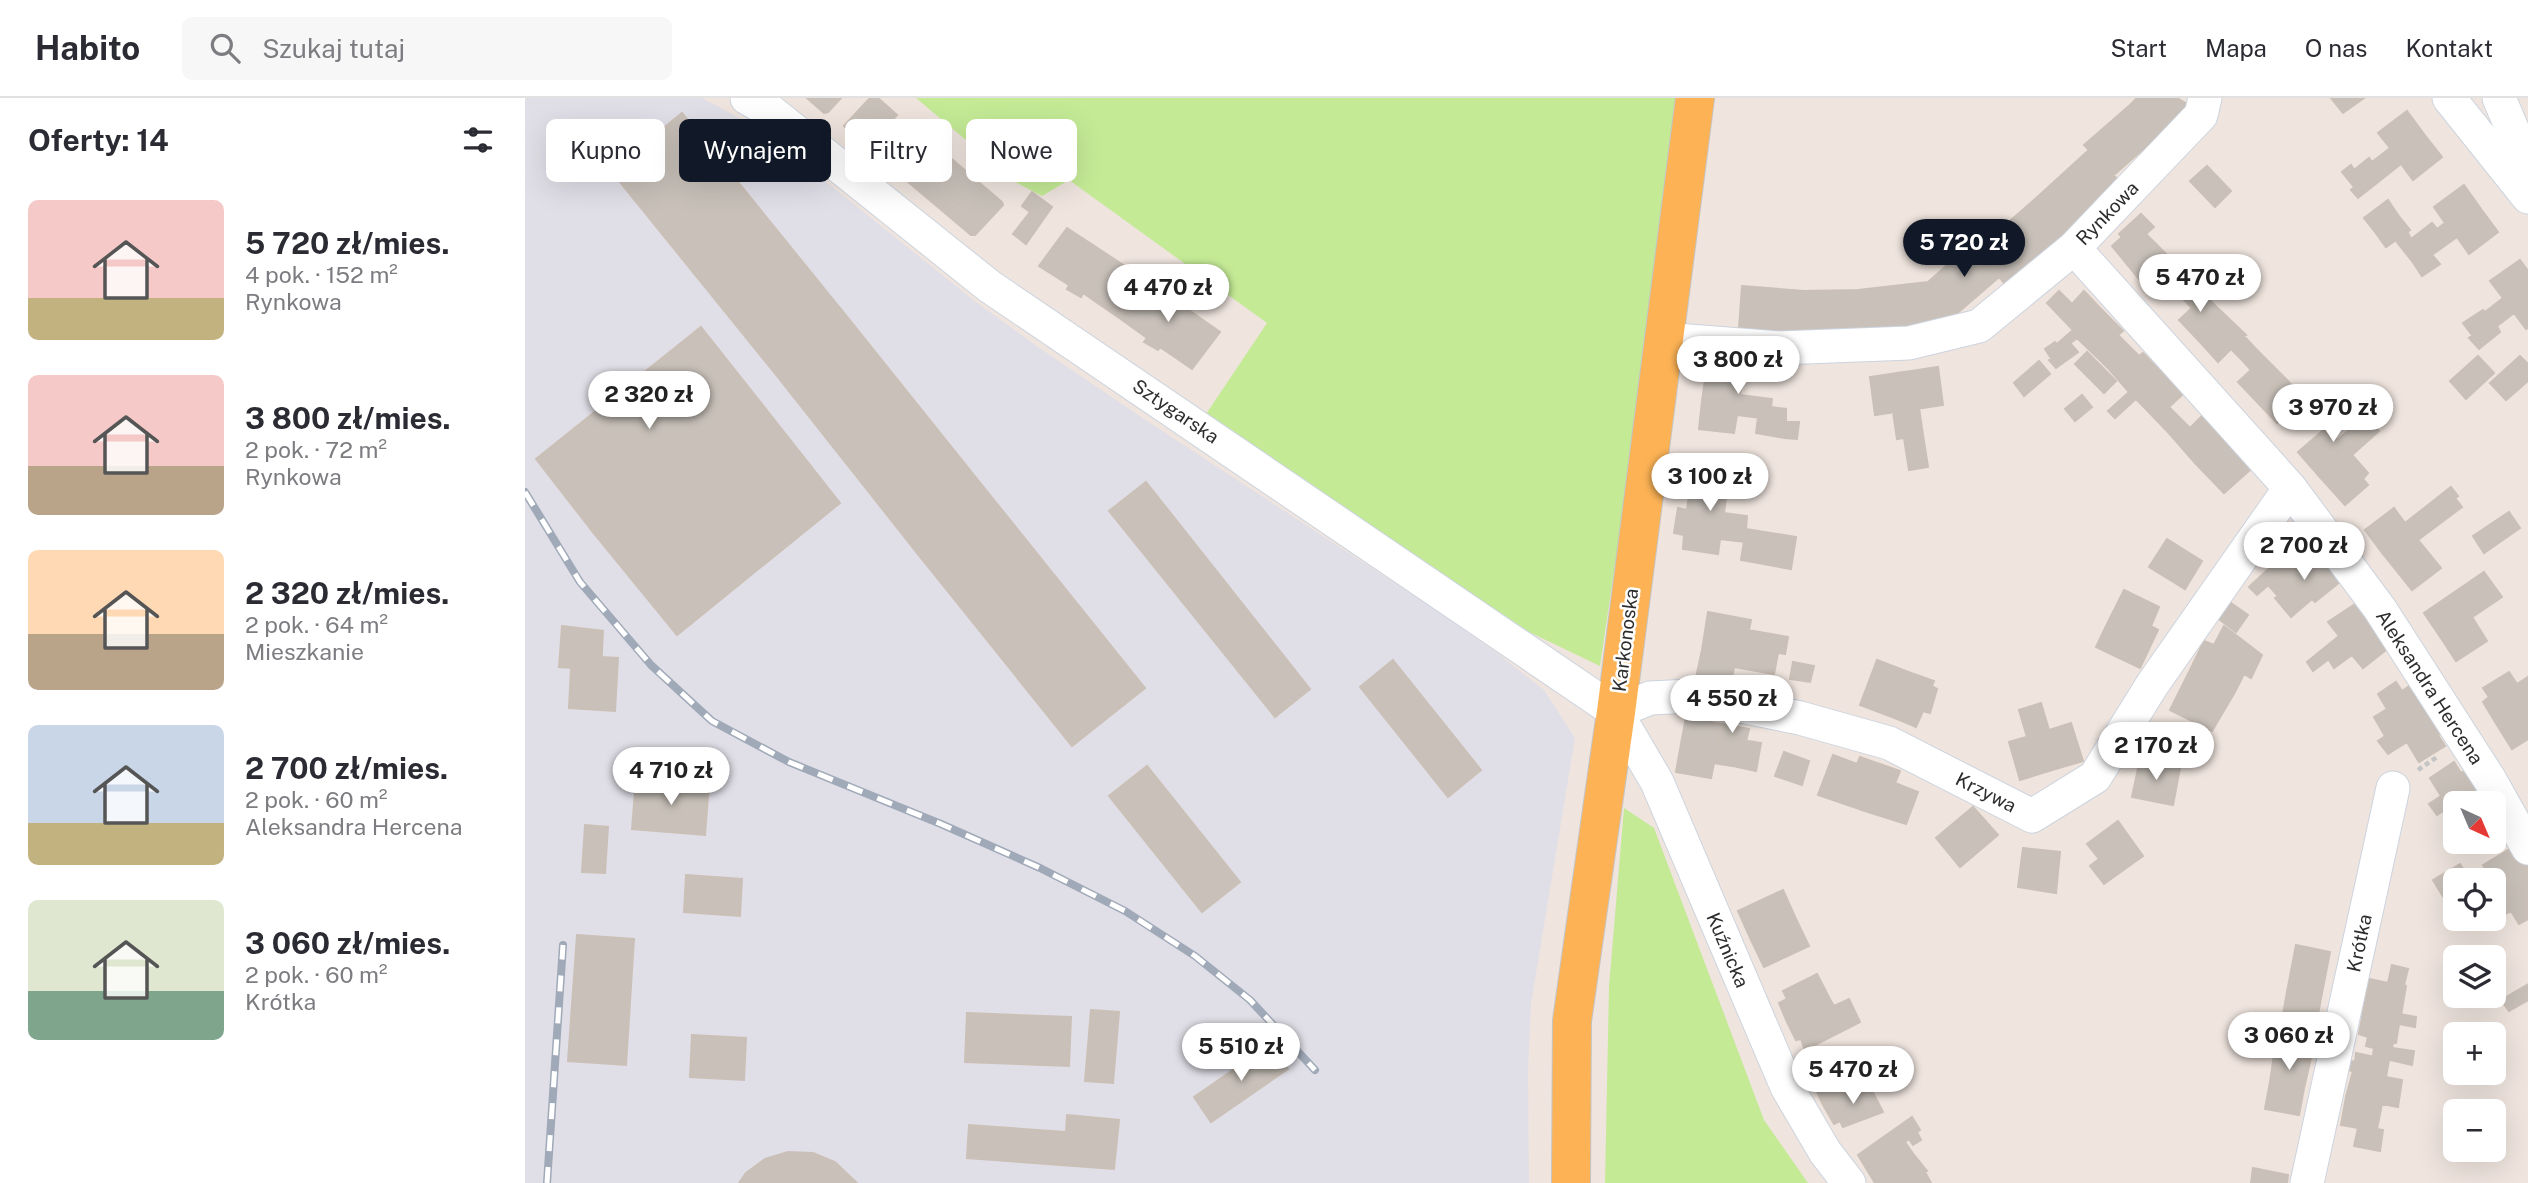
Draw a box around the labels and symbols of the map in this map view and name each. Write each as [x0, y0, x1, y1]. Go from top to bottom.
street label: Rynkowa [2071, 177, 2143, 249]
pin: 5 720 zł [1892, 220, 2036, 279]
pin: 5 470 zł [2128, 254, 2272, 314]
pin: 4 470 zł [1096, 264, 1240, 324]
pin: 3 800 zł [1666, 336, 1810, 396]
pin: 2 320 zł [577, 372, 721, 431]
street label: Sztygarska [1129, 374, 1223, 448]
pin: 3 970 zł [2261, 384, 2405, 444]
pin: 3 100 zł [1638, 454, 1782, 513]
pin: 2 700 zł [2232, 522, 2376, 582]
street label: Karkonoska [1608, 587, 1642, 693]
street label: Aleksandra Hercena [2372, 606, 2488, 768]
pin: 4 550 zł [1660, 676, 1804, 735]
pin: 2 170 zł [2084, 722, 2228, 782]
pin: 4 710 zł [599, 748, 743, 807]
street label: Krzywa [1952, 767, 2020, 817]
north arrow [2443, 791, 2506, 854]
street label: Kuźnicka [1702, 909, 1754, 991]
street label: Krótka [2342, 912, 2376, 974]
pin: 3 060 zł [2217, 1012, 2361, 1072]
pin: 5 510 zł [1169, 1024, 1313, 1083]
pin: 5 470 zł [1781, 1046, 1925, 1106]

